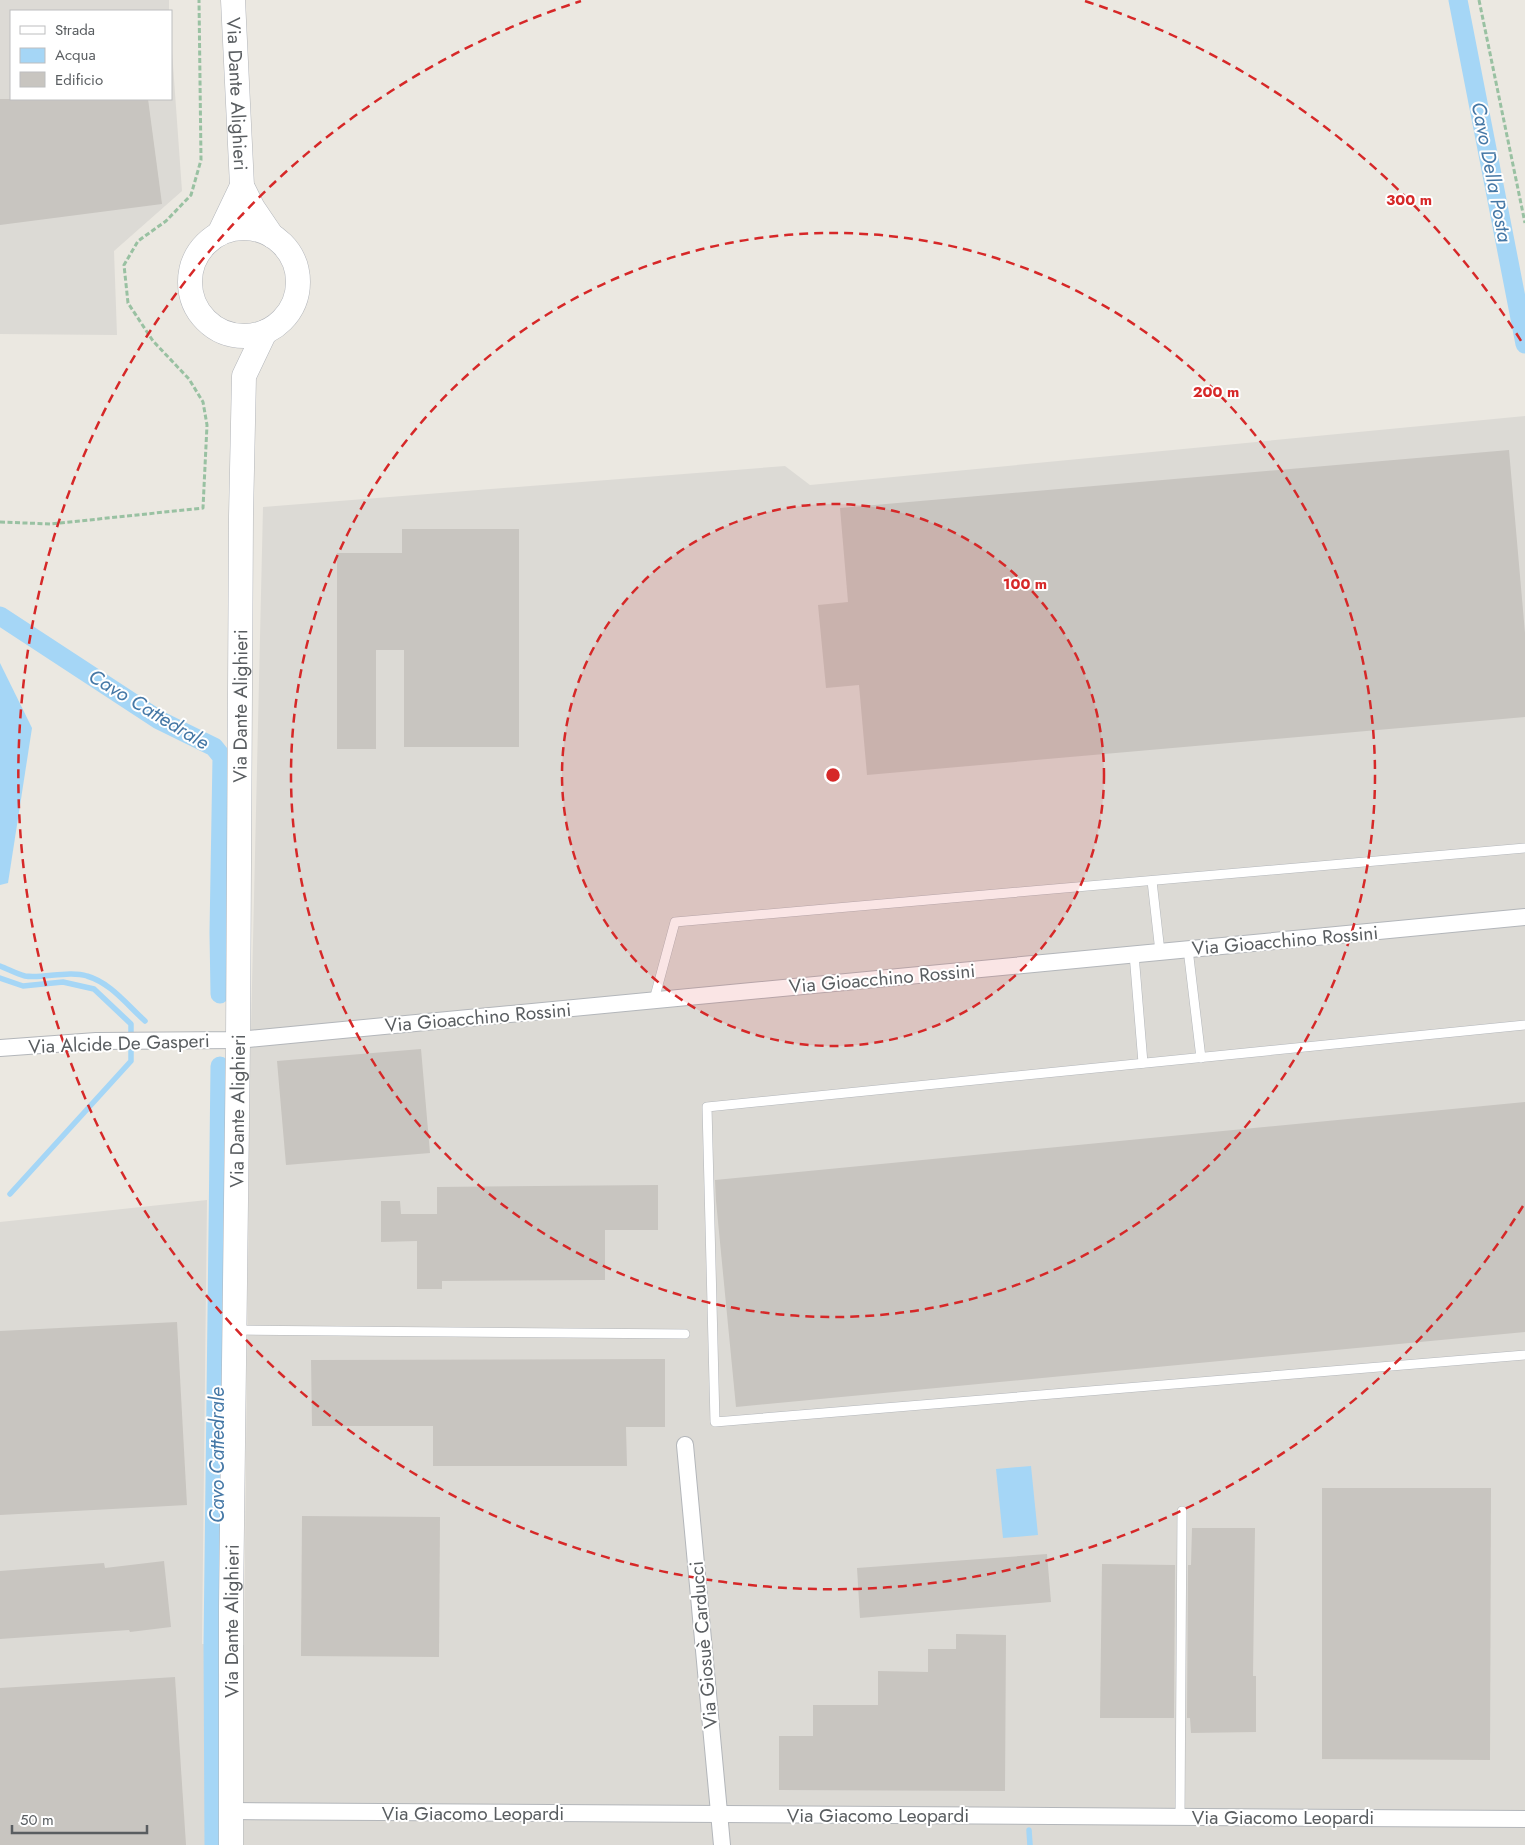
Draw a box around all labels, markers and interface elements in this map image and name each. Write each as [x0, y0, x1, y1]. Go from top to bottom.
legend [10, 10, 172, 100]
street label: Via Dante Alighieri [220, 17, 254, 171]
text: Strada [55, 19, 95, 41]
text: Acqua [55, 44, 96, 66]
text: Edificio [55, 69, 103, 91]
water label: Cavo Della Posta [1464, 99, 1519, 245]
text: 300 m [1386, 189, 1432, 211]
text: 200 m [1193, 381, 1239, 403]
text: 100 m [1003, 573, 1047, 595]
street label: Via Dante Alighieri [226, 629, 254, 783]
water label: Cavo Cattedrale [83, 662, 215, 757]
centre of rings [824, 766, 842, 784]
street label: Via Gioacchino Rossini [1191, 919, 1379, 962]
street label: Via Gioacchino Rossini [788, 957, 976, 1000]
street label: Via Gioacchino Rossini [384, 996, 572, 1039]
street label: Via Alcide De Gasperi [28, 1027, 210, 1060]
street label: Via Dante Alighieri [223, 1034, 252, 1188]
water label: Cavo Cattedrale [203, 1387, 232, 1523]
street label: Via Dante Alighieri [218, 1544, 246, 1698]
street label: Via Giosuè Carducci [683, 1560, 724, 1730]
street label: Via Giacomo Leopardi [382, 1800, 564, 1827]
scale bar [12, 1802, 148, 1834]
street label: Via Giacomo Leopardi [787, 1802, 969, 1829]
street label: Via Giacomo Leopardi [1192, 1804, 1374, 1831]
text: 50 m [20, 1809, 54, 1831]

